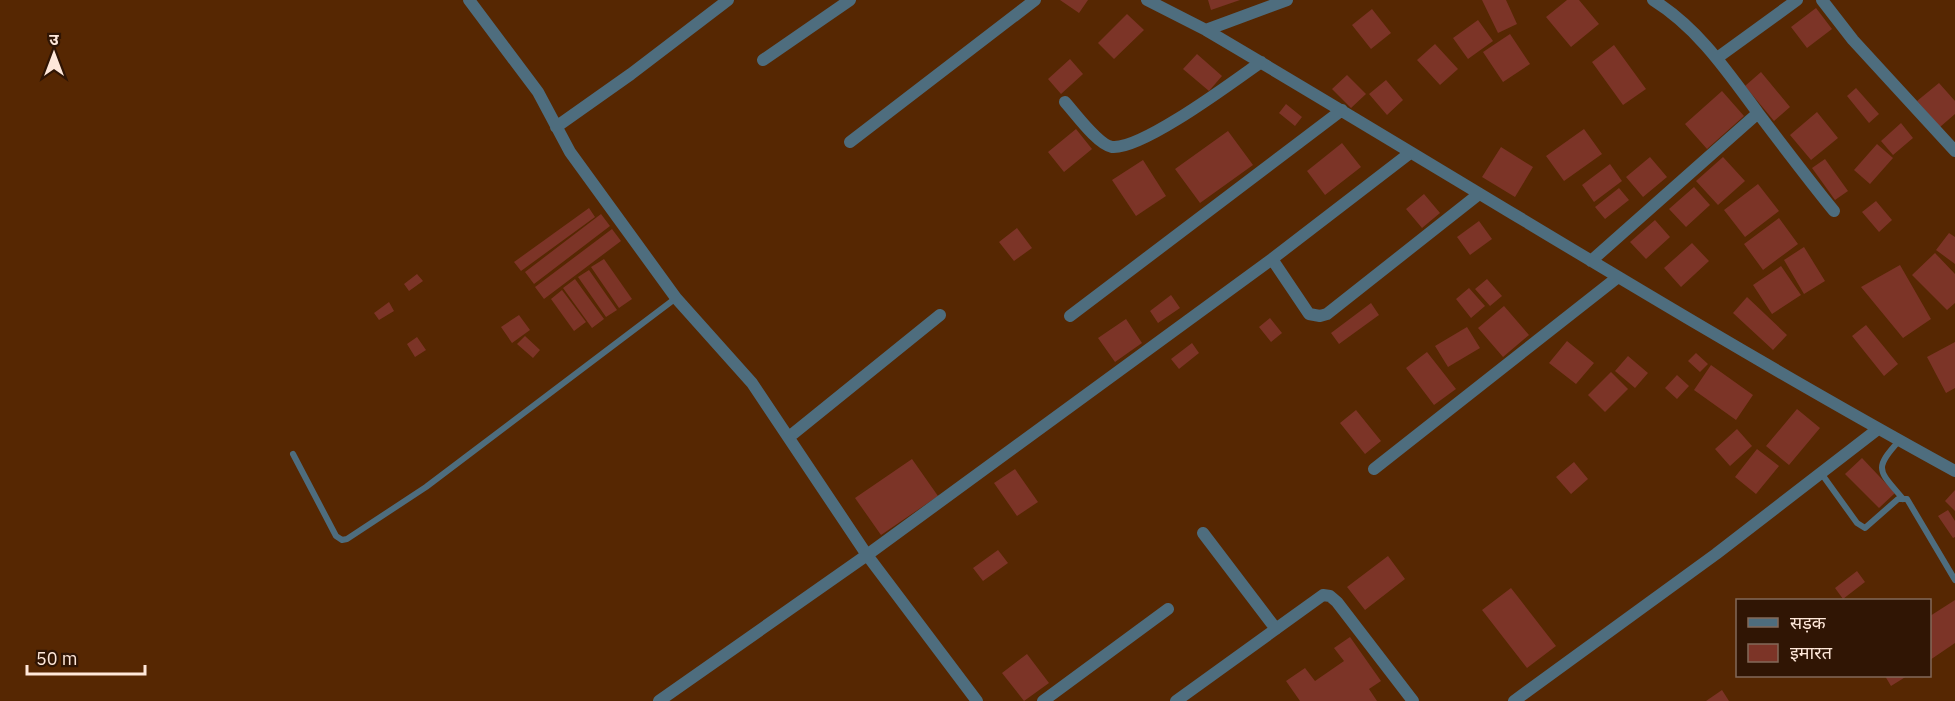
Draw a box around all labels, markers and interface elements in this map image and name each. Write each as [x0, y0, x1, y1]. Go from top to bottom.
north arrow [24, 24, 84, 84]
text: उ [49, 29, 59, 49]
legend [1736, 599, 1931, 677]
text: सड़क [1790, 611, 1827, 634]
scale bar [27, 638, 146, 676]
text: इमारत [1790, 641, 1833, 664]
text: 50 m [36, 647, 78, 670]

